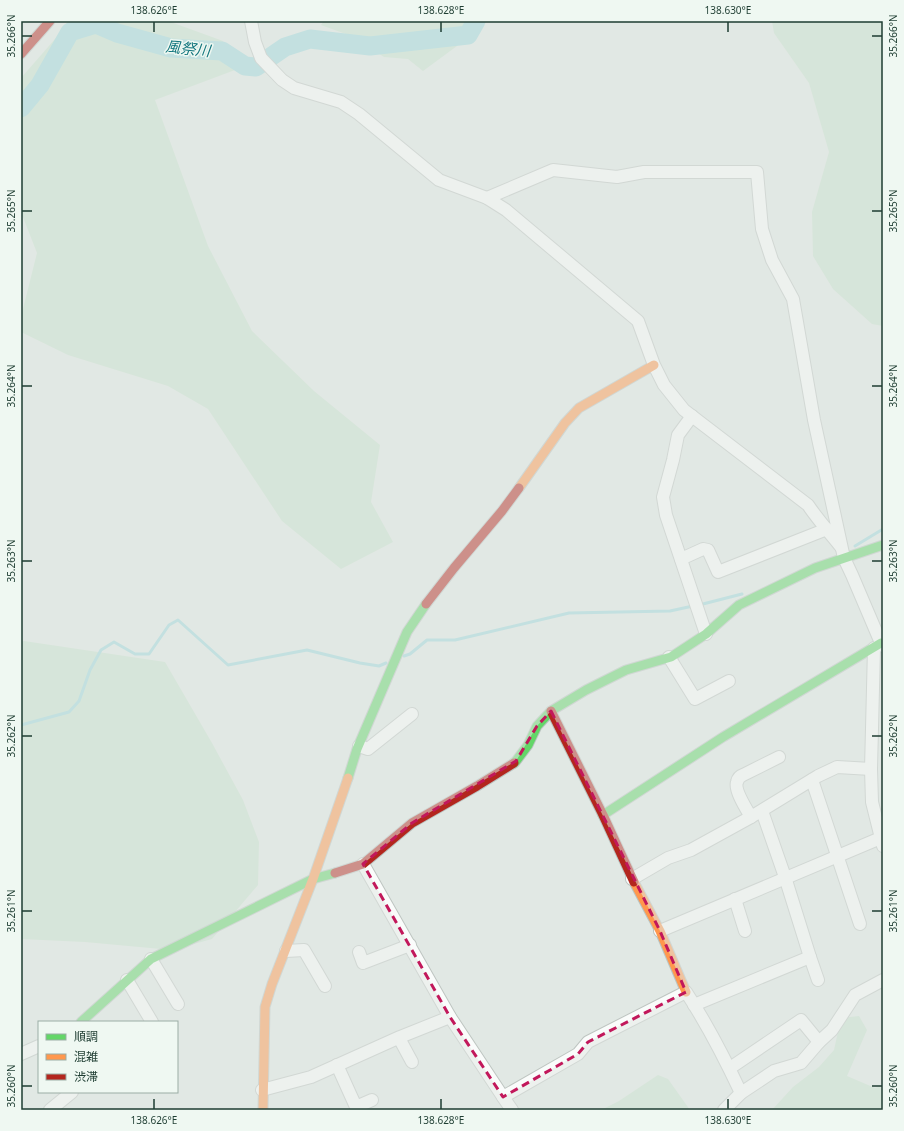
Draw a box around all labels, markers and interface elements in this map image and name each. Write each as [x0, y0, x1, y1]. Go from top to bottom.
text: 138.626°E [131, 3, 177, 17]
text: 138.628°E [418, 3, 464, 17]
text: 138.630°E [705, 3, 751, 17]
text: 35.266°N [4, 14, 18, 58]
text: 35.266°N [886, 14, 900, 58]
water label: 風祭川 [165, 36, 213, 61]
text: 35.265°N [4, 189, 18, 233]
text: 35.265°N [886, 189, 900, 233]
text: 35.264°N [4, 364, 18, 408]
text: 35.264°N [886, 364, 900, 408]
text: 35.263°N [4, 539, 18, 583]
text: 35.263°N [886, 539, 900, 583]
text: 35.262°N [4, 714, 18, 758]
text: 35.262°N [886, 714, 900, 758]
text: 35.261°N [4, 889, 18, 933]
text: 35.261°N [886, 889, 900, 933]
legend [38, 1021, 178, 1093]
text: 順調 [74, 1028, 98, 1045]
text: 混雑 [74, 1048, 98, 1065]
text: 35.260°N [4, 1064, 18, 1108]
text: 35.260°N [886, 1064, 900, 1108]
text: 渋滞 [74, 1068, 98, 1085]
text: 138.626°E [131, 1113, 177, 1127]
text: 138.628°E [418, 1113, 464, 1127]
text: 138.630°E [705, 1113, 751, 1127]

